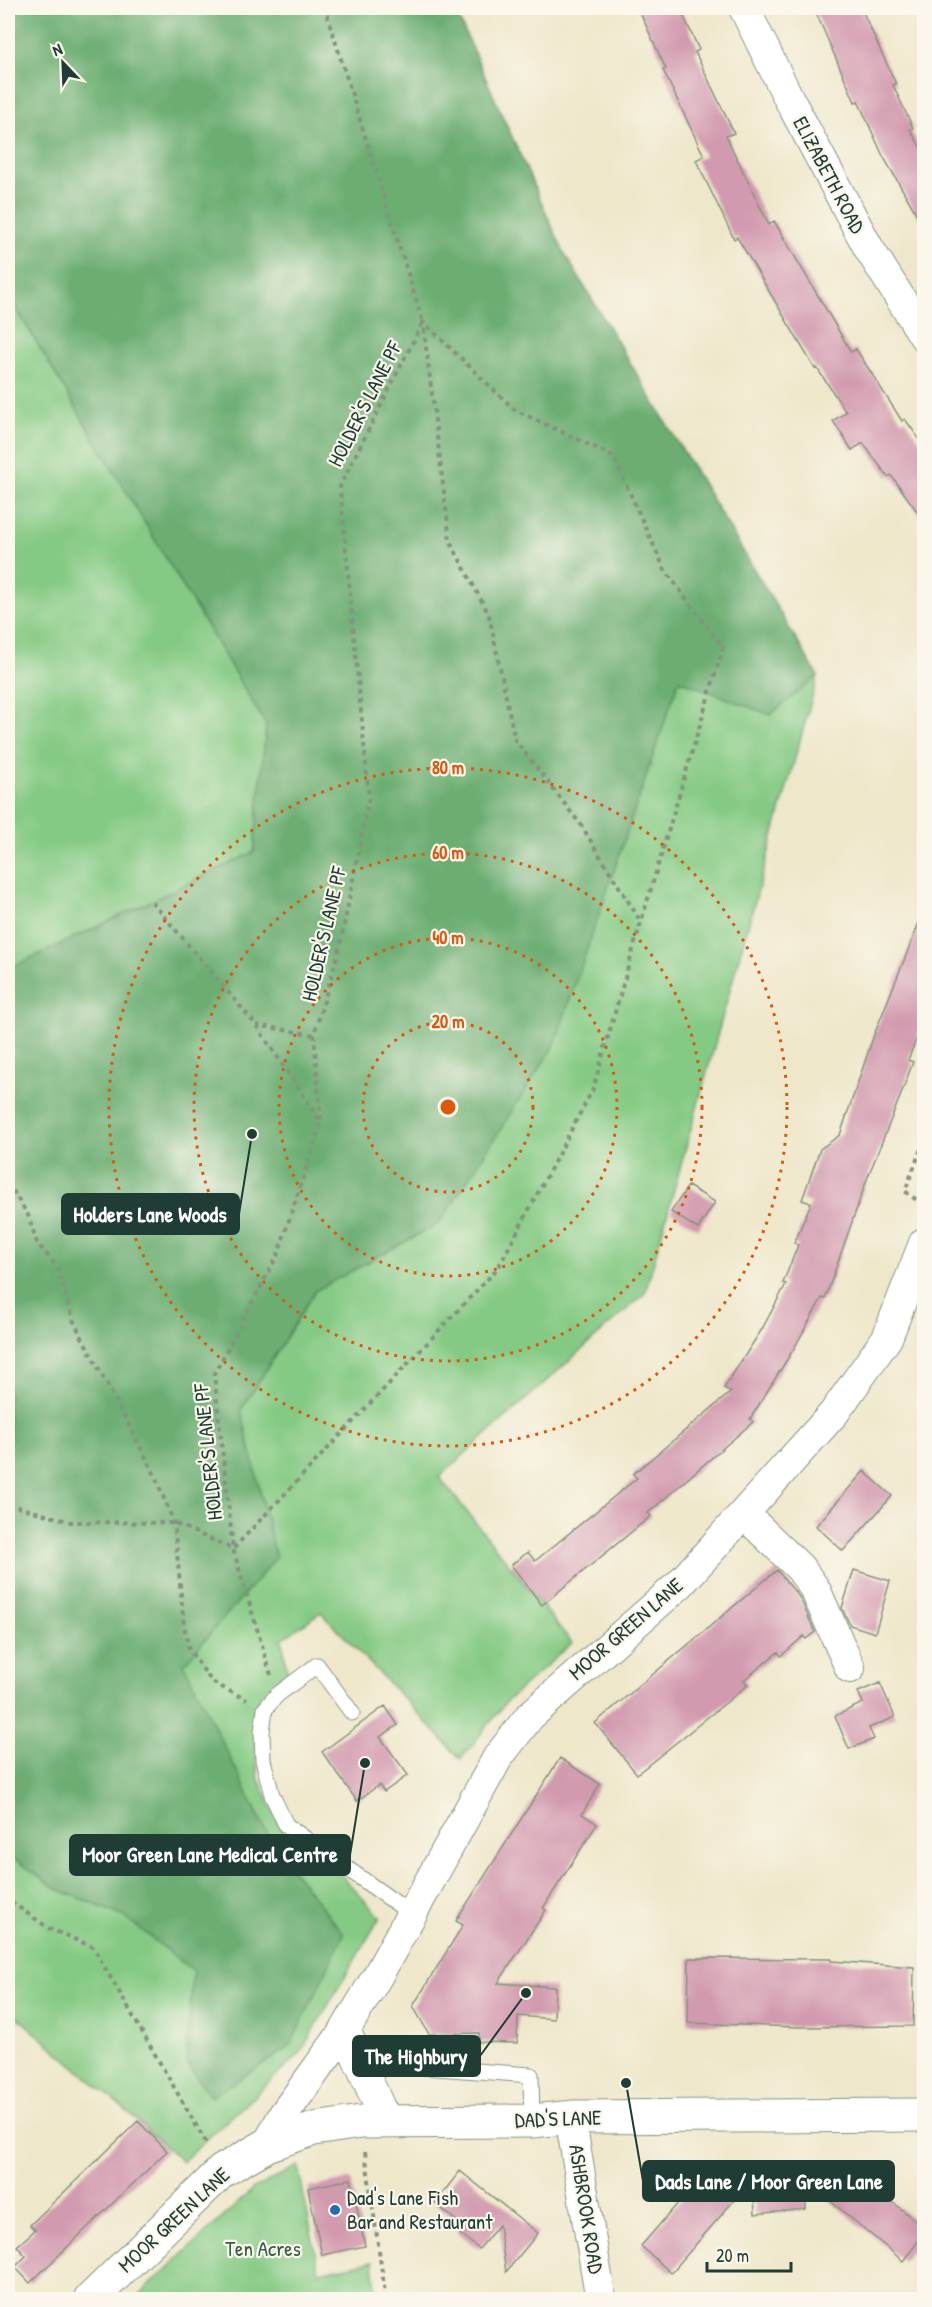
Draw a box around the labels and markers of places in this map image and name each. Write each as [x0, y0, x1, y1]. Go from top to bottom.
centre of rings [438, 1097, 458, 1117]
callout: Holders Lane Woods [62, 1194, 239, 1234]
callout: Moor Green Lane Medical Centre [70, 1835, 350, 1875]
callout: The Highbury [353, 2036, 480, 2076]
callout: Dads Lane / Moor Green Lane [643, 2161, 894, 2201]
place label: Dad's Lane Fish Bar and Restaurant [347, 2183, 493, 2236]
marker: Dad's Lane Fish Bar and Restaurant [328, 2203, 342, 2217]

